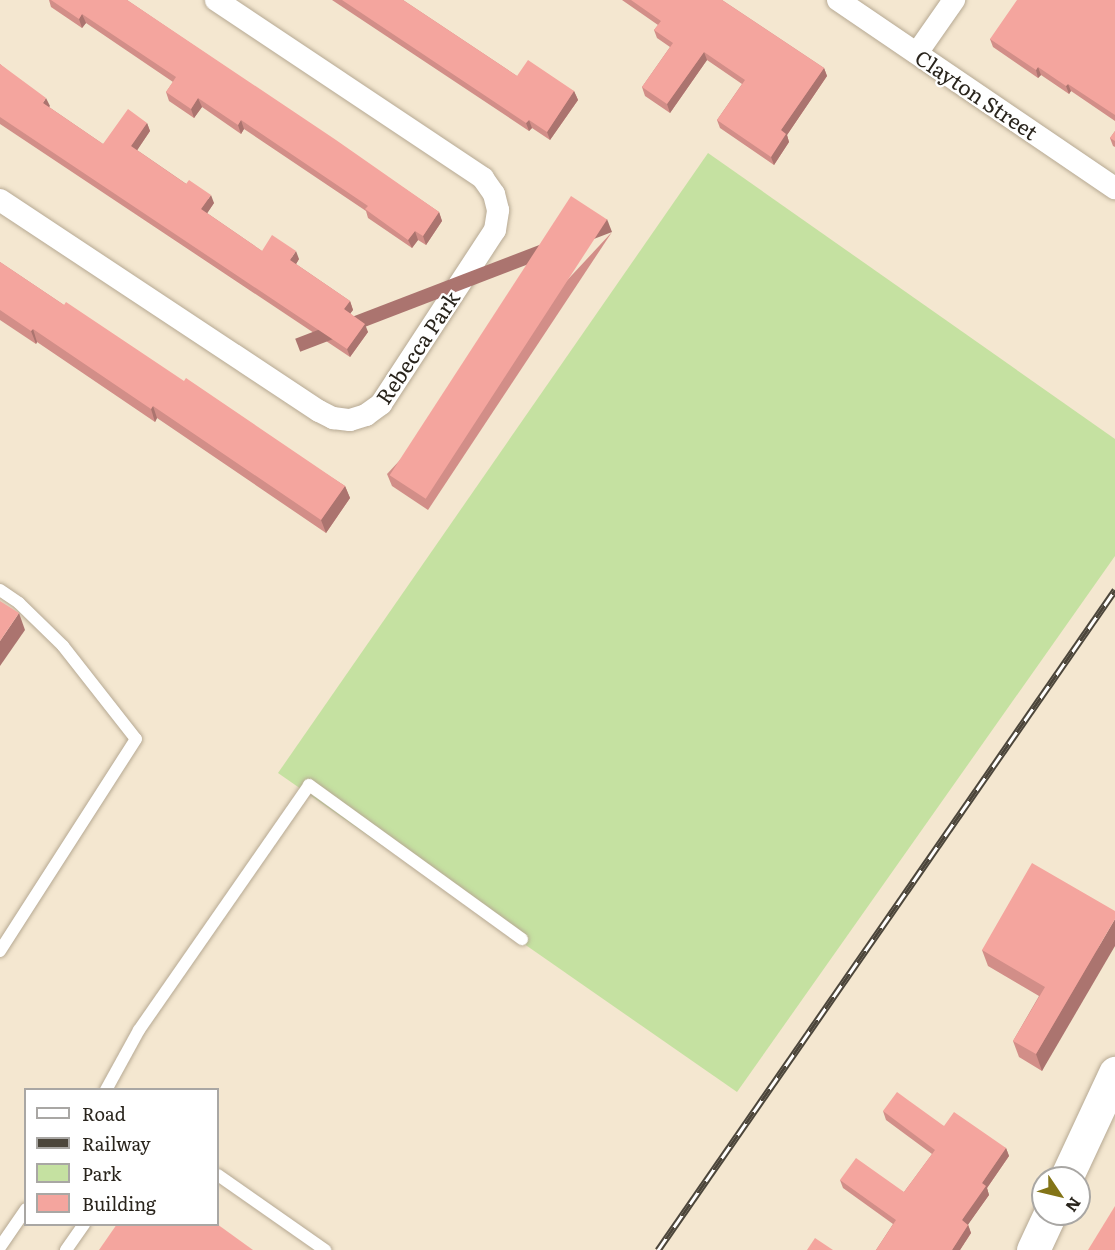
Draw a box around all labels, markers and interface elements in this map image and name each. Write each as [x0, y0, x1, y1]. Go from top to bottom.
street label: Clayton Street [911, 44, 1043, 144]
street label: Rebecca Park [370, 286, 464, 408]
legend [24, 1088, 219, 1226]
text: Road [82, 1100, 126, 1127]
text: Railway [82, 1130, 151, 1157]
text: Park [82, 1160, 121, 1187]
north arrow [1031, 1166, 1091, 1226]
text: Building [82, 1190, 156, 1217]
text: N [1060, 1193, 1088, 1218]

